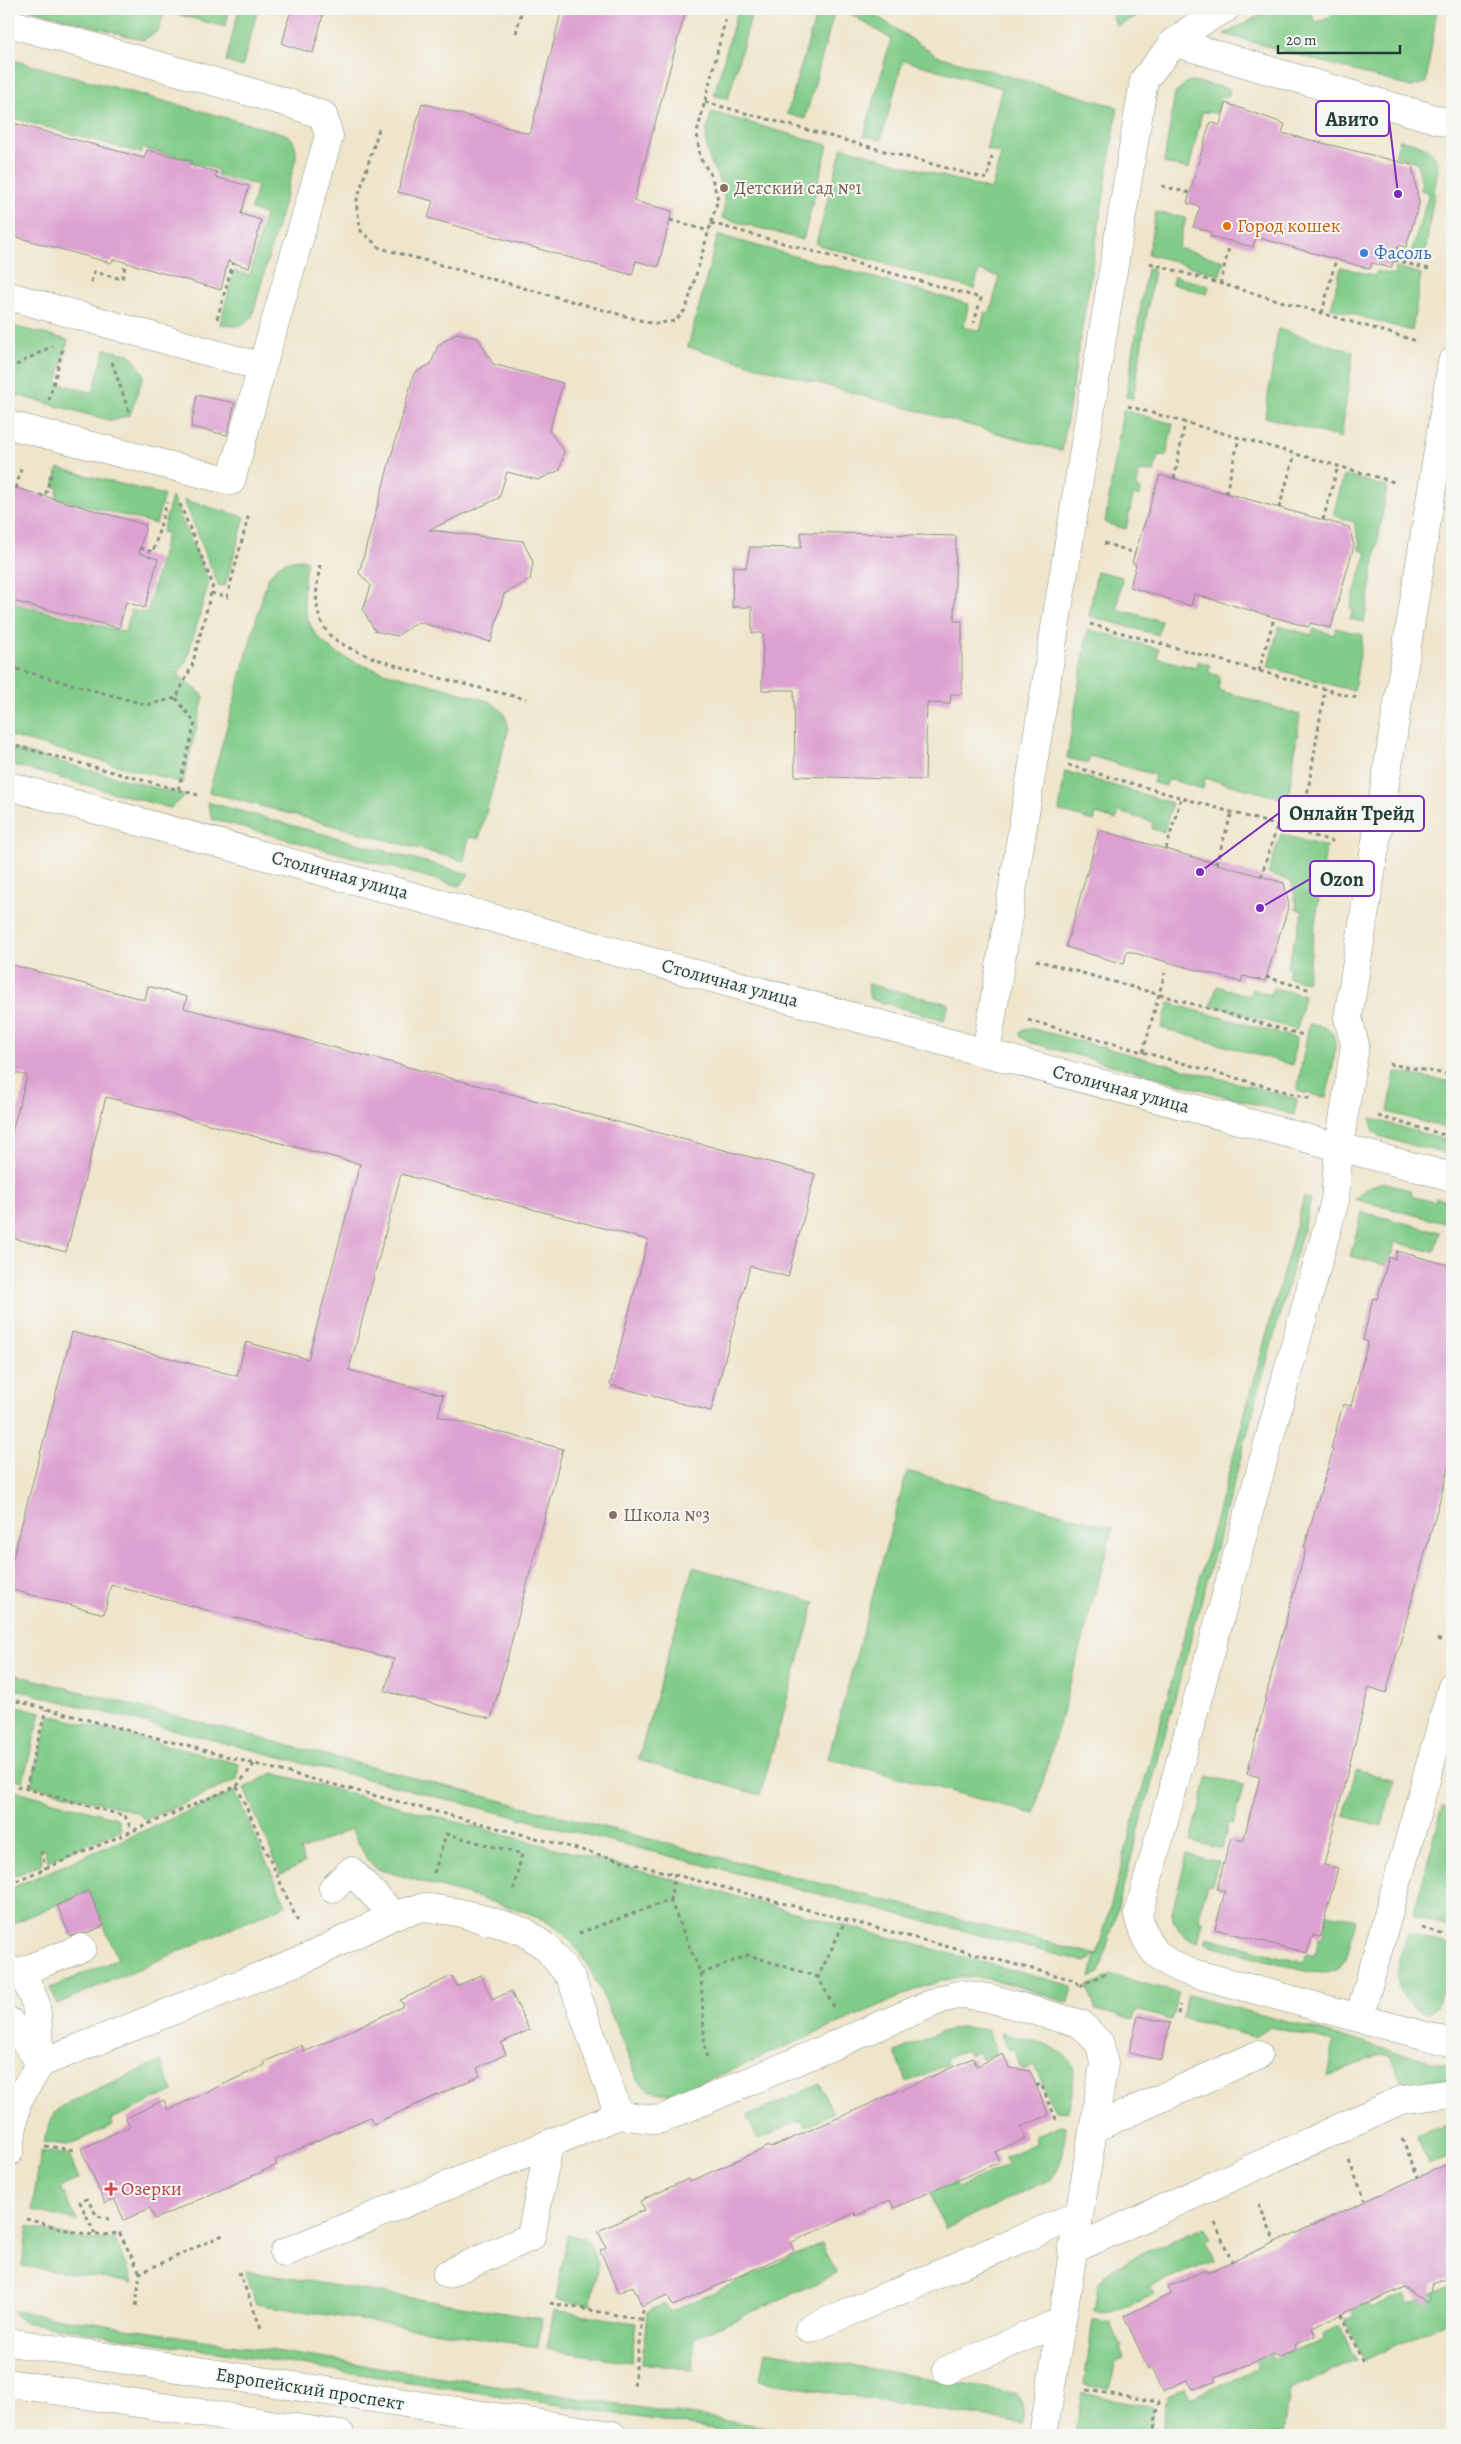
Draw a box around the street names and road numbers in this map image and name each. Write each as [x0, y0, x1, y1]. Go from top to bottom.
street label: Столичная улица [269, 844, 412, 906]
street label: Столичная улица [659, 952, 802, 1014]
street label: Столичная улица [1050, 1058, 1193, 1120]
street label: Европейский проспект [214, 2361, 407, 2417]

